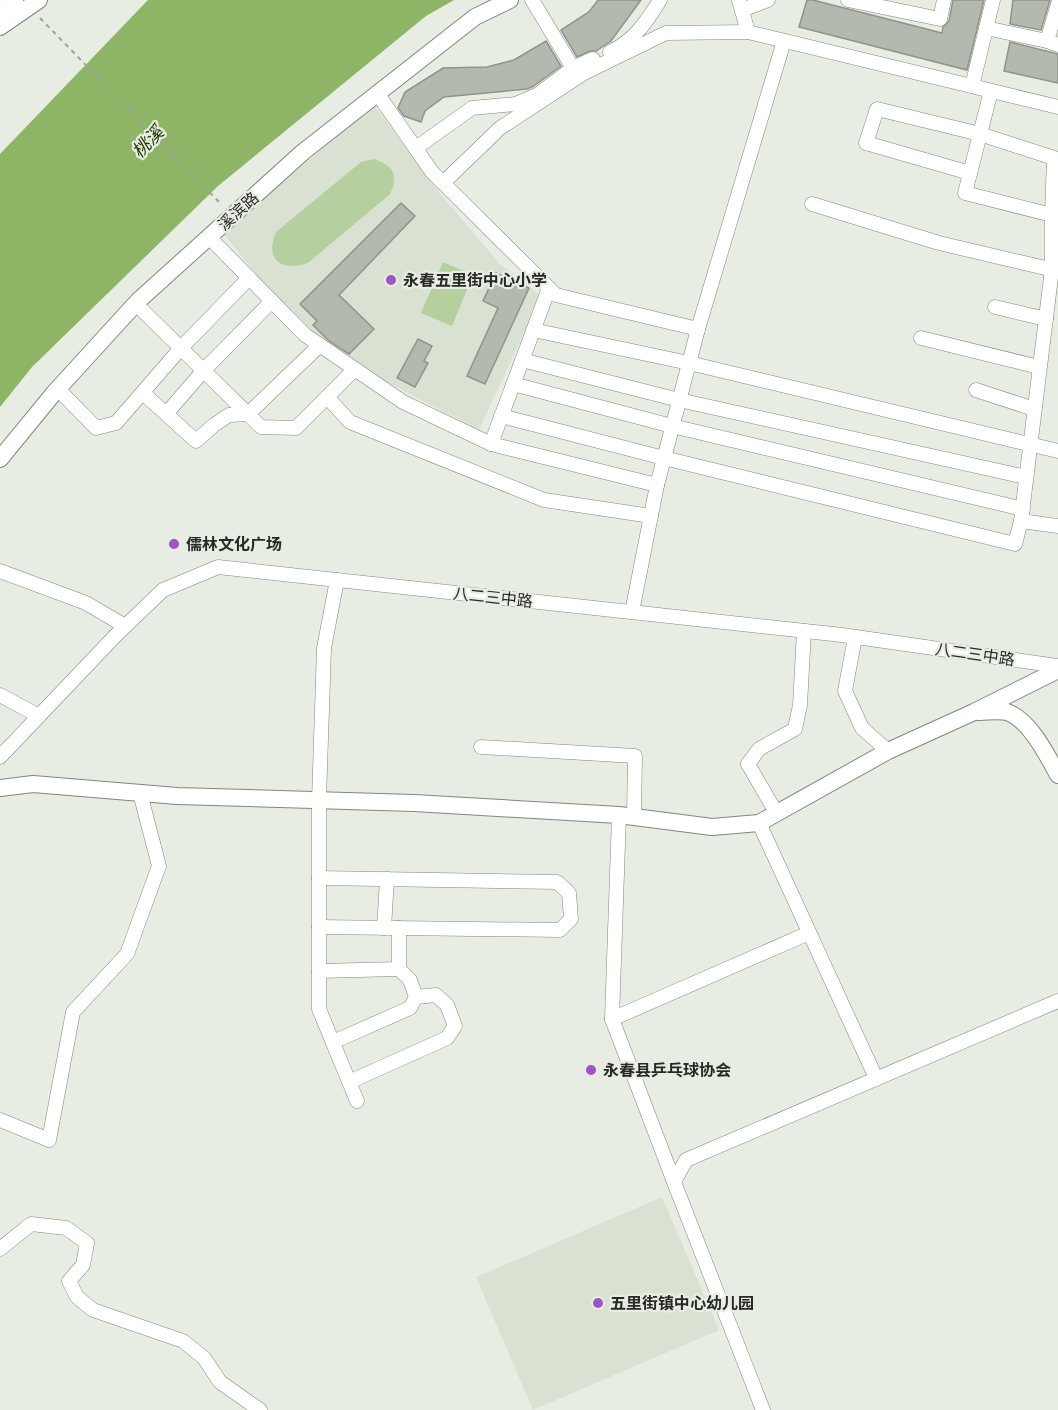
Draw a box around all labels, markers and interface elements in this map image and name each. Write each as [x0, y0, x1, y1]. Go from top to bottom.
water label: 桃溪 [126, 119, 170, 163]
street label: 溪滨路 [213, 187, 263, 235]
place label: 永春五里街中心小学 [403, 269, 547, 291]
marker: 永春五里街中心小学 [384, 273, 398, 287]
place label: 儒林文化广场 [186, 533, 282, 555]
marker: 儒林文化广场 [167, 537, 181, 551]
street label: 八二三中路 [452, 582, 534, 612]
street label: 八二三中路 [934, 638, 1016, 670]
place label: 永春县乒乓球协会 [603, 1059, 731, 1081]
marker: 永春县乒乓球协会 [584, 1063, 598, 1077]
place label: 五里街镇中心幼儿园 [610, 1292, 754, 1314]
marker: 五里街镇中心幼儿园 [591, 1296, 605, 1310]

